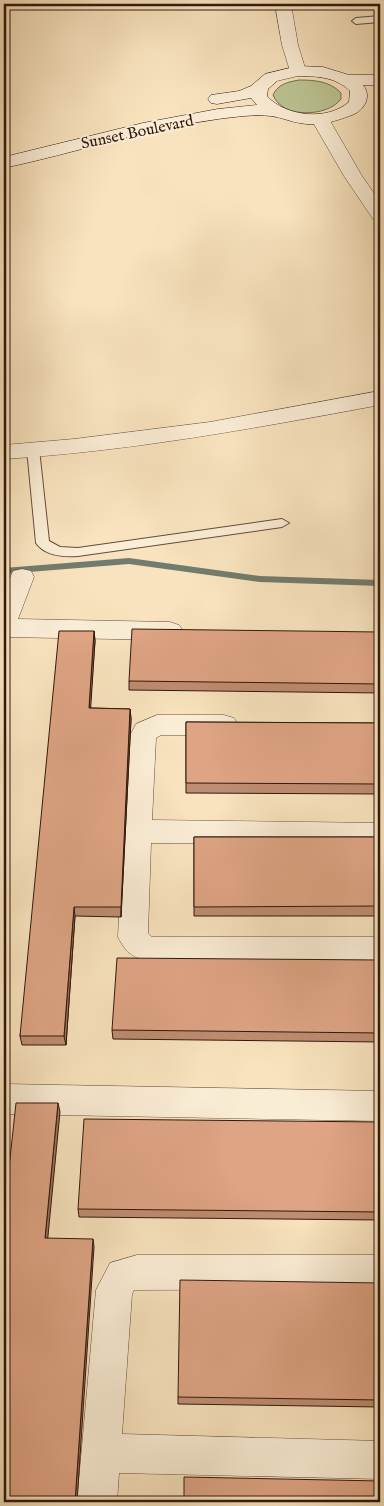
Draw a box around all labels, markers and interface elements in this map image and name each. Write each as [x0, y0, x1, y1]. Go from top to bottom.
street label: Sunset Boulevard [79, 111, 196, 155]

